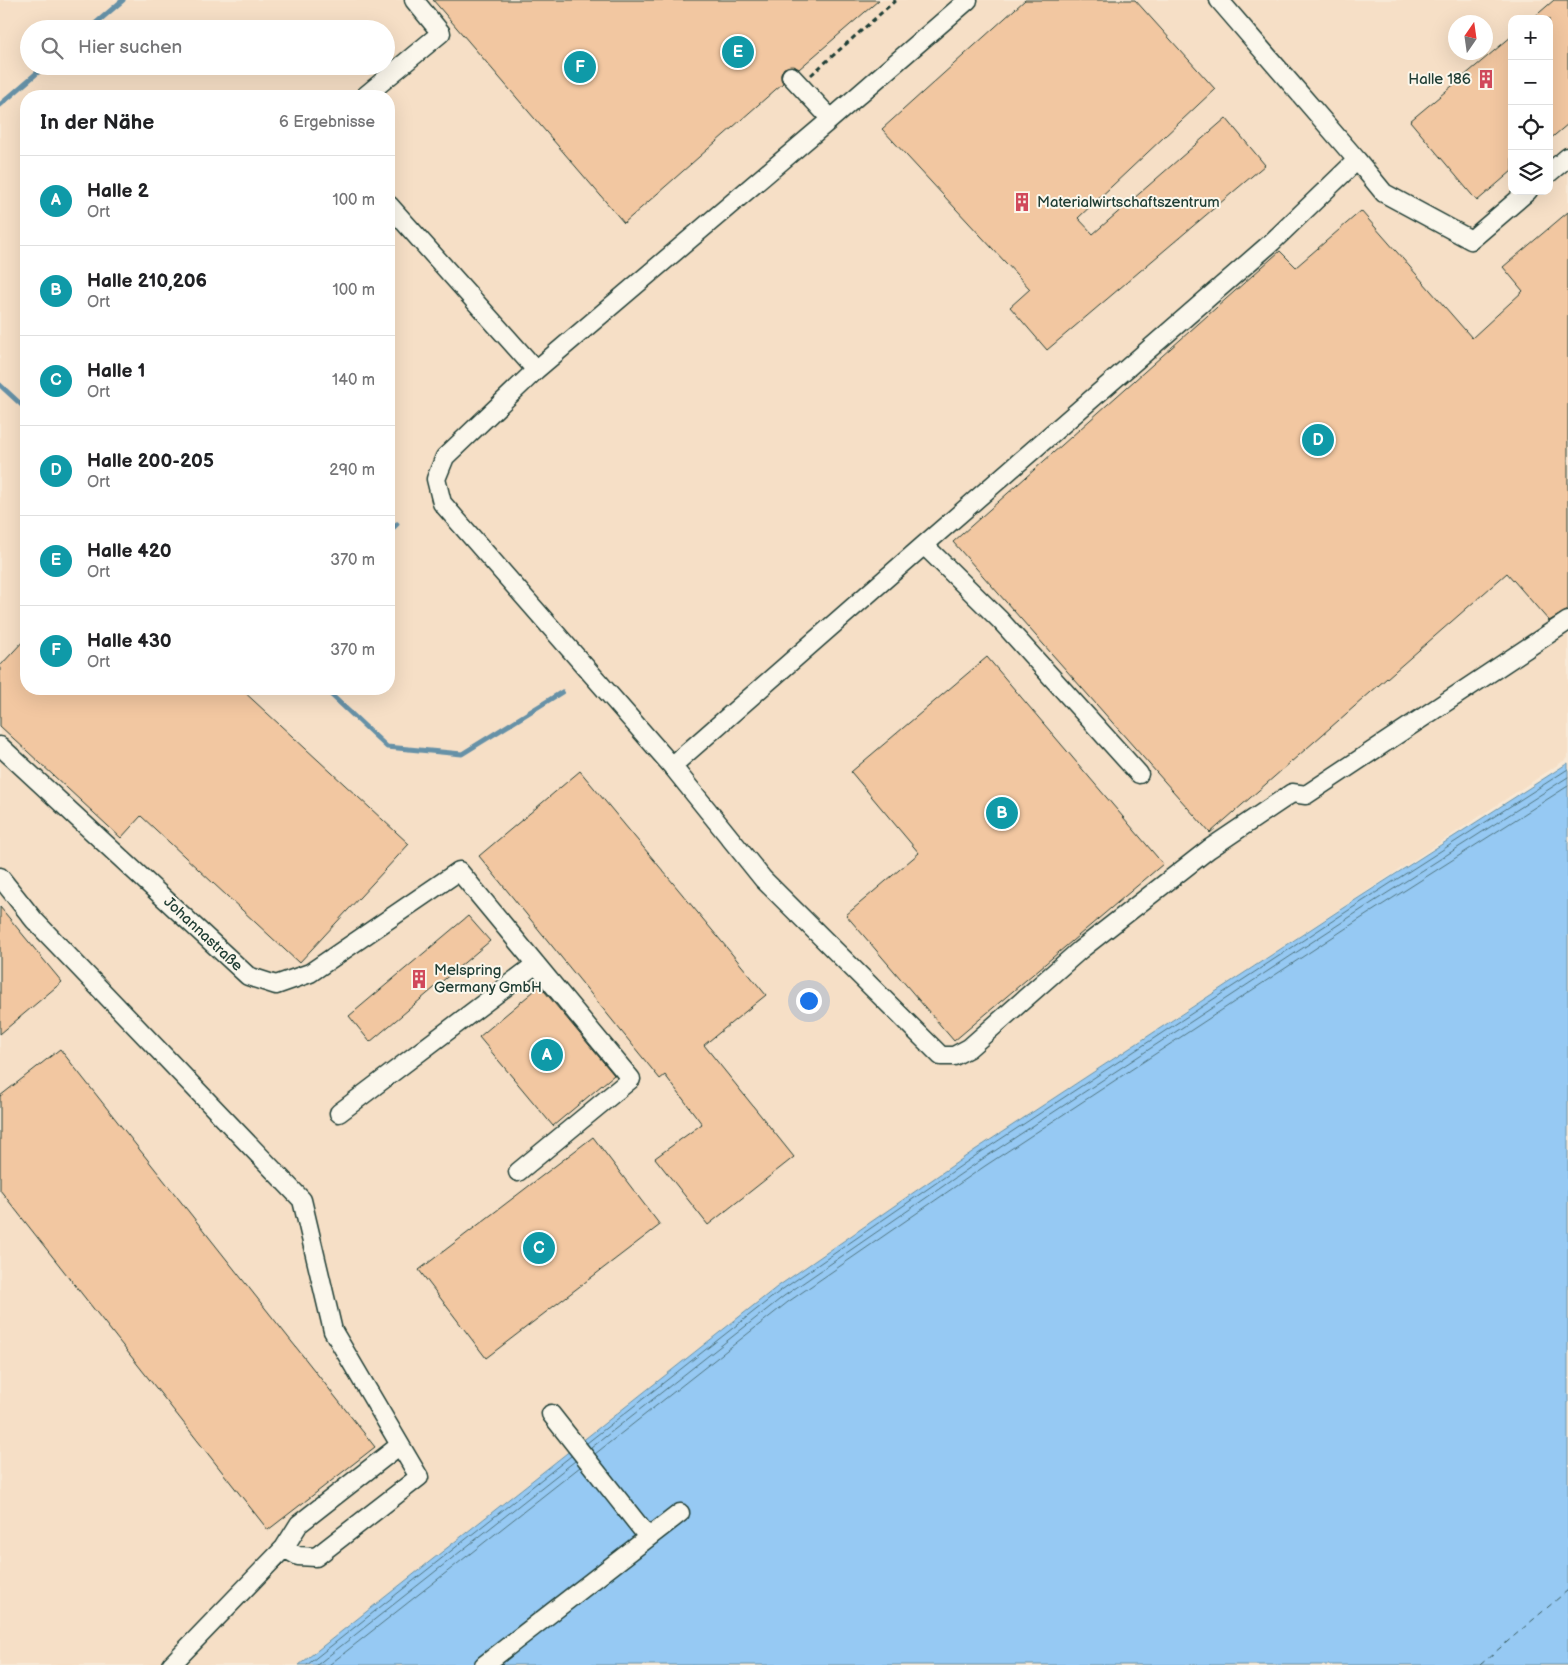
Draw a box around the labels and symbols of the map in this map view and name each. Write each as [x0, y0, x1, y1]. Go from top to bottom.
north arrow [1448, 15, 1493, 60]
pin: E [722, 33, 754, 71]
pin: F [564, 48, 596, 86]
building icon: Halle 186 [1475, 68, 1497, 90]
place label: Halle 186 [1408, 70, 1471, 89]
building icon: Materialwirtschaftszentrum [1011, 191, 1033, 213]
place label: Materialwirtschaftszentrum [1037, 193, 1220, 212]
pin: D [1302, 421, 1334, 459]
pin: B [986, 794, 1018, 832]
street label: Johannastraße [160, 893, 247, 976]
place label: Melspring Germany GmbH [434, 961, 542, 997]
building icon: Melspring Germany GmbH [408, 968, 430, 990]
your location [796, 988, 822, 1014]
pin: A [531, 1036, 563, 1074]
pin: C [523, 1229, 555, 1267]

